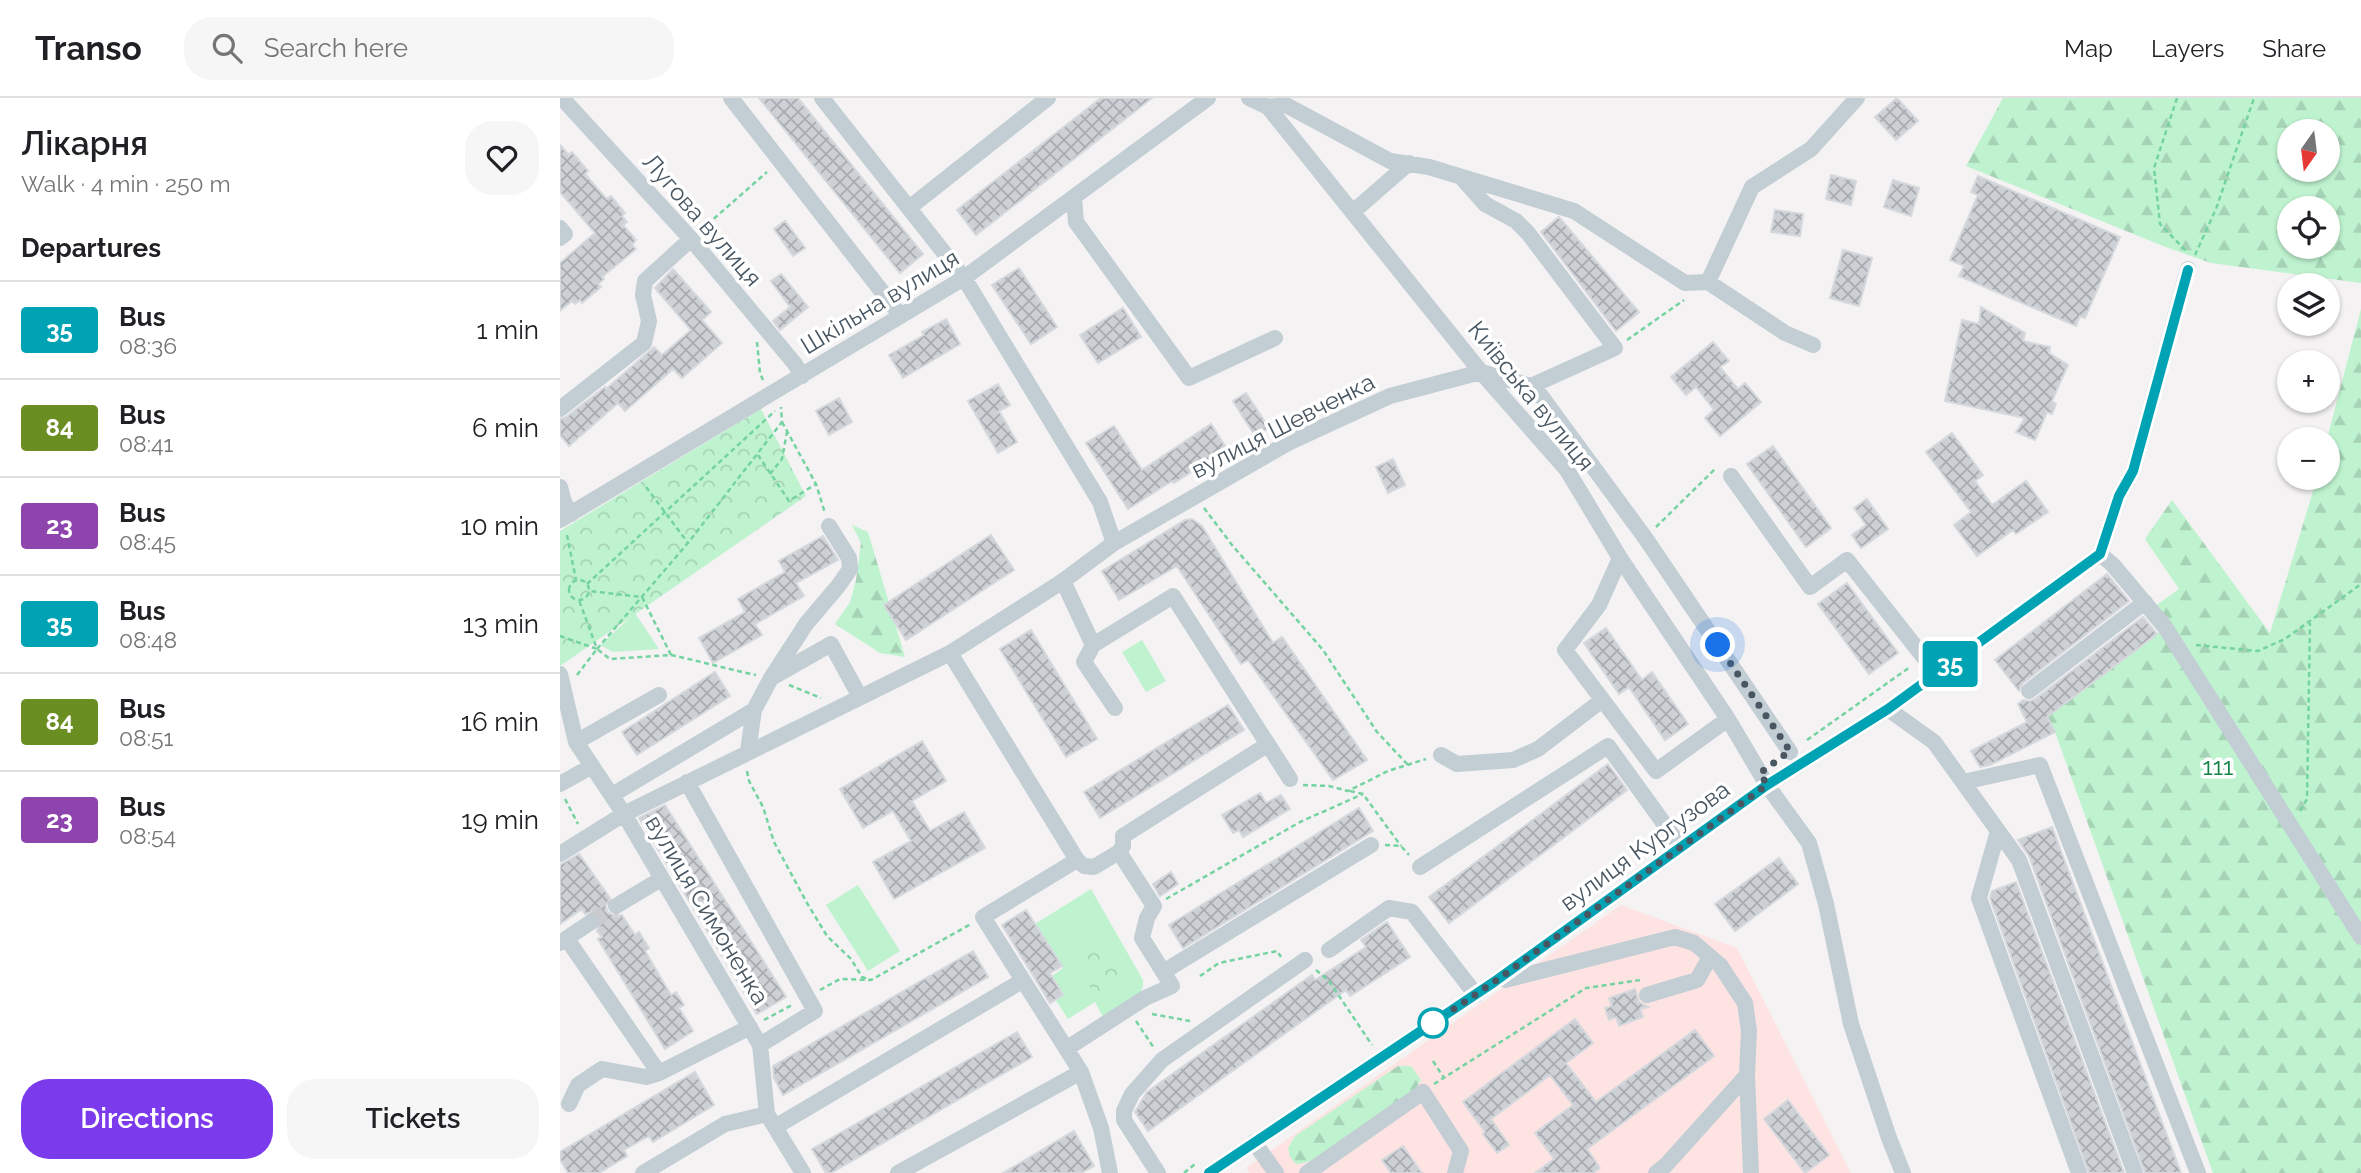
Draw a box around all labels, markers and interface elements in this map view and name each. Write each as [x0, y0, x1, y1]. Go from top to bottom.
search box [184, 17, 674, 80]
text: Transo [35, 29, 142, 68]
icon: search [208, 29, 246, 67]
text: Search here [264, 33, 408, 63]
text: Map [2064, 34, 2113, 63]
text: Layers [2151, 34, 2224, 63]
text: Share [2262, 34, 2326, 63]
north arrow [2277, 119, 2340, 182]
map controls [2277, 119, 2340, 490]
button: heart [465, 121, 539, 195]
text: Лікарня [21, 124, 148, 163]
street label: Лугова вулиця [637, 147, 768, 292]
text: Walk · 4 min · 250 m [21, 170, 231, 197]
button: locate [2277, 196, 2340, 259]
text: Departures [21, 233, 161, 263]
street label: Шкільна вулиця [795, 243, 964, 360]
button: layers [2277, 273, 2340, 336]
text: Bus [119, 302, 166, 332]
text: 35 [46, 315, 73, 344]
text: 1 min [477, 315, 539, 345]
street label: Київська вулиця [1462, 315, 1601, 476]
text: 08:36 [119, 332, 177, 359]
button: + [2277, 350, 2340, 413]
street label: вулиця Шевченка [1186, 367, 1379, 484]
text: Bus [119, 400, 166, 430]
text: 84 [45, 413, 74, 442]
text: 6 min [472, 413, 539, 443]
button: − [2277, 427, 2340, 490]
text: 08:41 [119, 430, 173, 457]
text: Bus [119, 498, 166, 528]
text: 23 [46, 511, 73, 540]
text: 10 min [461, 511, 539, 541]
text: 08:45 [119, 528, 176, 555]
text: Bus [119, 596, 166, 626]
text: 35 [46, 609, 73, 638]
text: 13 min [463, 609, 539, 639]
text: 08:48 [119, 626, 177, 653]
your location [1700, 627, 1735, 662]
line badge: 35 [1918, 641, 1982, 687]
text: 35 [1937, 649, 1963, 678]
text: Bus [119, 694, 166, 724]
text: 84 [45, 707, 74, 736]
text: 16 min [461, 707, 539, 737]
text: 08:51 [119, 724, 173, 751]
park label: 111 [2203, 752, 2233, 781]
street label: вулиця Кургузова [1554, 774, 1735, 917]
text: Bus [119, 792, 166, 822]
text: 23 [46, 805, 73, 834]
text: 19 min [461, 805, 539, 835]
street label: вулиця Симоненка [639, 810, 775, 1010]
text: 08:54 [119, 822, 176, 849]
unlabelled marker [1418, 1008, 1448, 1038]
button: Directions [21, 1079, 273, 1159]
button: Tickets [287, 1079, 539, 1159]

